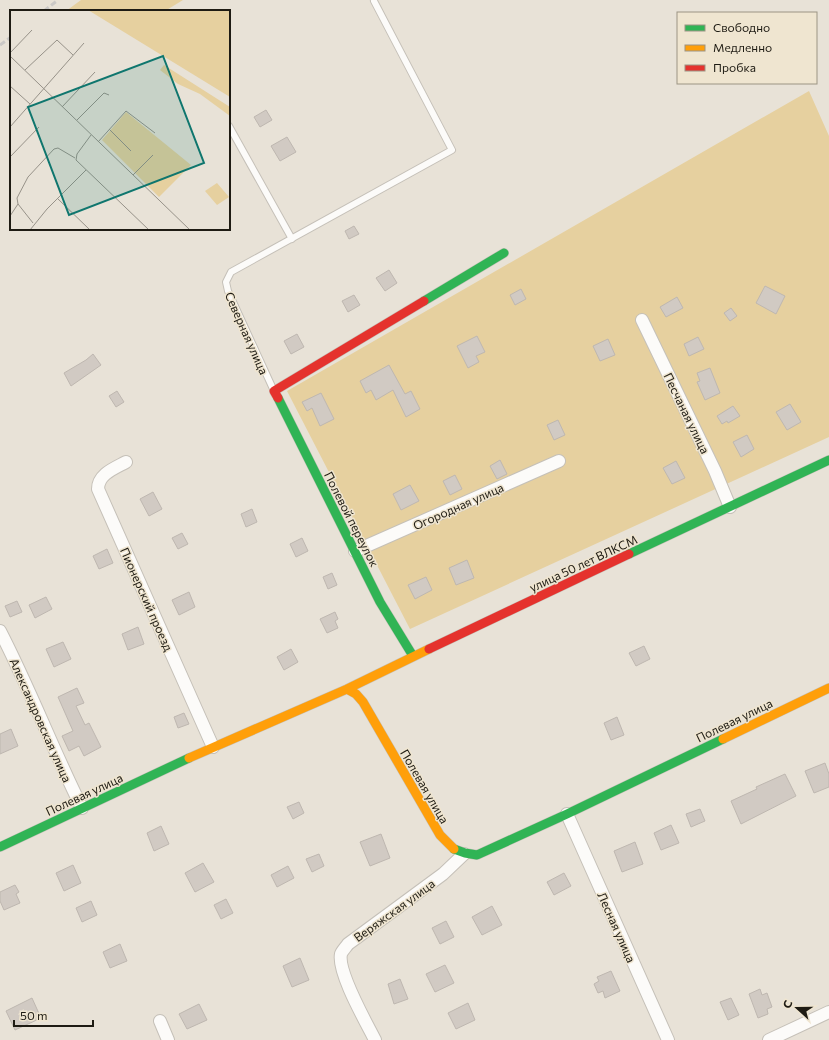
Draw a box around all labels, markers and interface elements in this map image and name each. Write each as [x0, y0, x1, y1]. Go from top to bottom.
inset map [10, 10, 230, 230]
legend [677, 12, 817, 84]
text: Свободно [713, 20, 770, 34]
text: Медленно [713, 40, 772, 54]
text: Пробка [713, 60, 756, 74]
street label: Северная улица [223, 290, 271, 376]
street label: Песчаная улица [661, 370, 713, 456]
street label: Полевой переулок [322, 469, 382, 569]
street label: Огородная улица [410, 480, 506, 532]
street label: улица 50 лет ВЛКСМ [527, 532, 639, 594]
street label: Пионерский проезд [118, 545, 176, 653]
street label: Александровская улица [7, 656, 75, 784]
street label: Полевая улица [693, 695, 775, 745]
street label: Полевая улица [398, 746, 452, 826]
street label: Полевая улица [43, 770, 125, 818]
street label: Веряжская улица [351, 876, 437, 944]
street label: Лесная улица [595, 890, 639, 964]
north arrow [777, 988, 817, 1028]
text: С [780, 998, 795, 1010]
scale bar [14, 1002, 93, 1028]
text: 50 m [20, 1008, 48, 1022]

